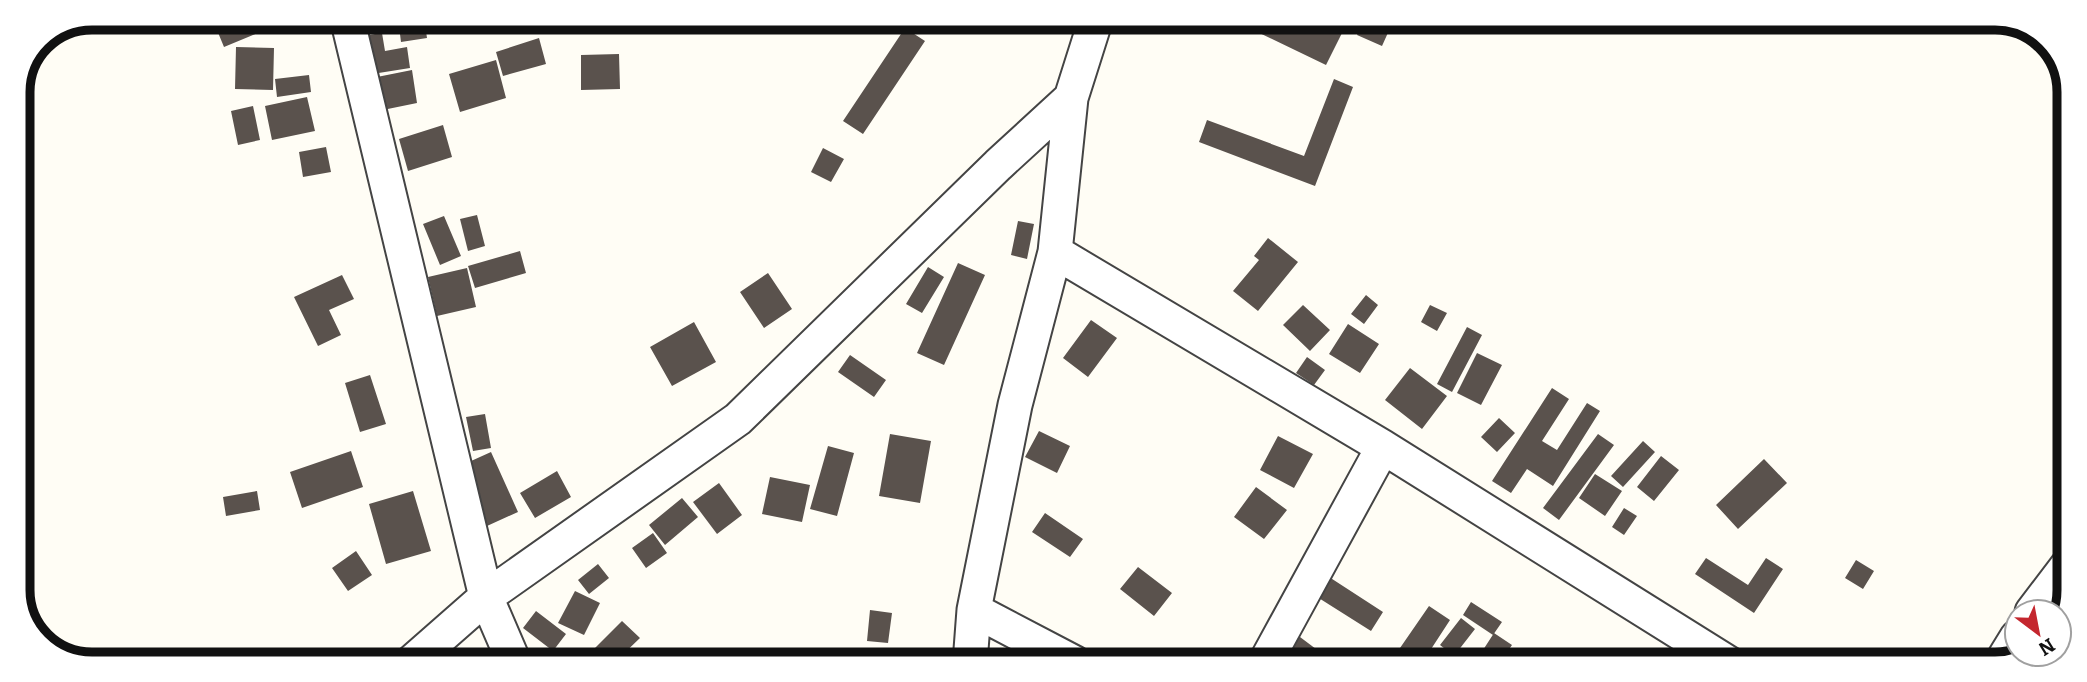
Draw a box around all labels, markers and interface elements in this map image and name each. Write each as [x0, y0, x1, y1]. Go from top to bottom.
north arrow [2003, 598, 2073, 668]
text: N [2034, 633, 2059, 661]

